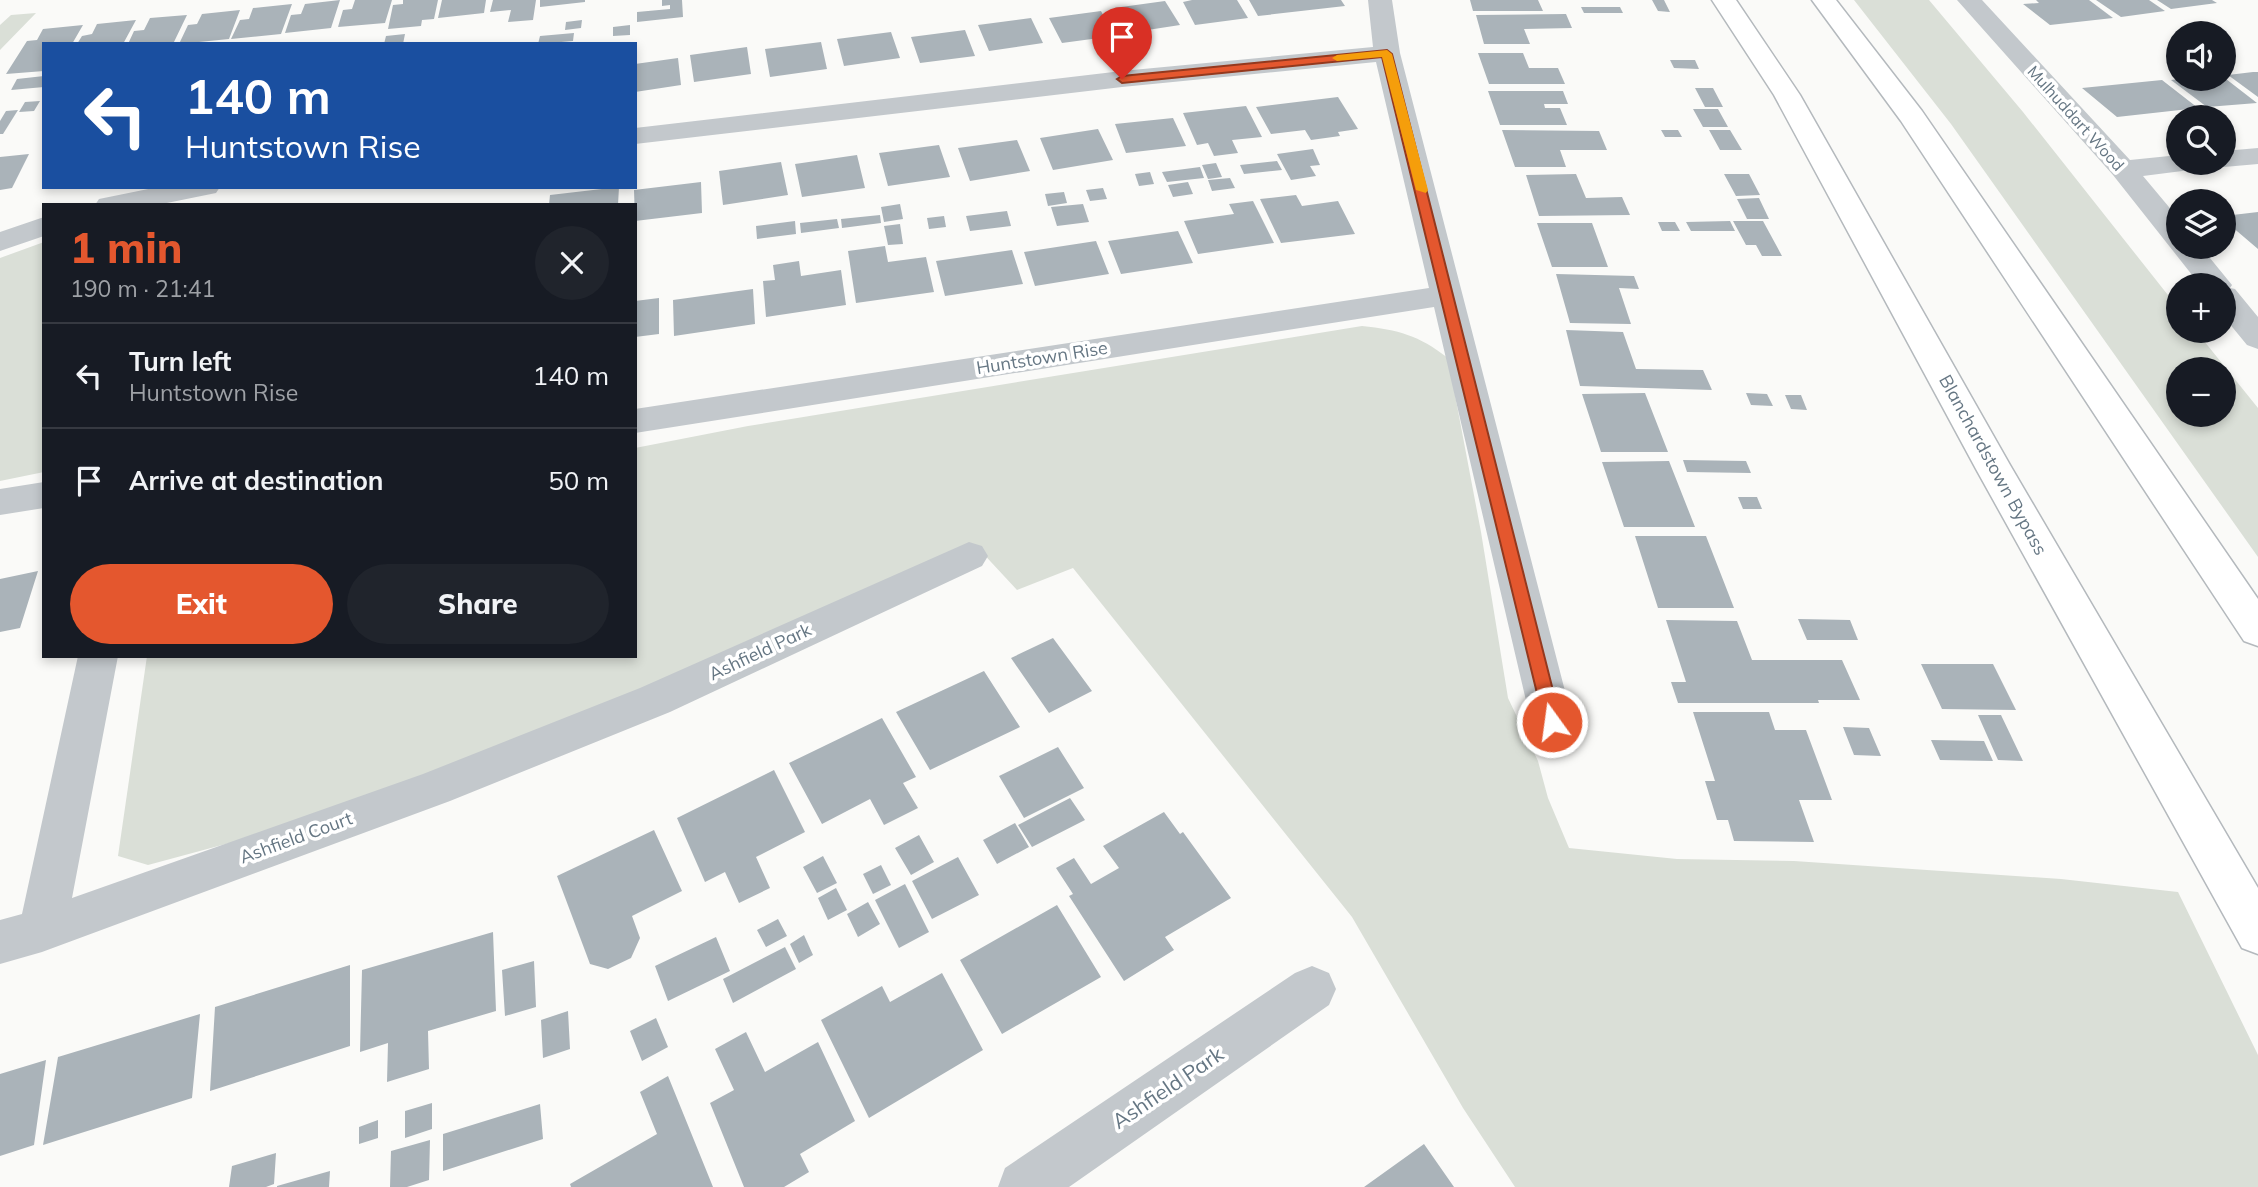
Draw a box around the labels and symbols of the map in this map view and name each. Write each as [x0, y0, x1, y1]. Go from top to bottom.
pin [1092, 7, 1152, 79]
street label: Mulhuddart Wood [2023, 61, 2129, 175]
street label: Huntstown Rise [975, 336, 1109, 379]
street label: Blanchardstown Bypass [1934, 371, 2053, 559]
street label: Ashfield Park [705, 617, 815, 685]
position arrow [1515, 685, 1589, 759]
street label: Ashfield Court [236, 807, 355, 869]
street label: Ashfield Park [1107, 1040, 1228, 1134]

